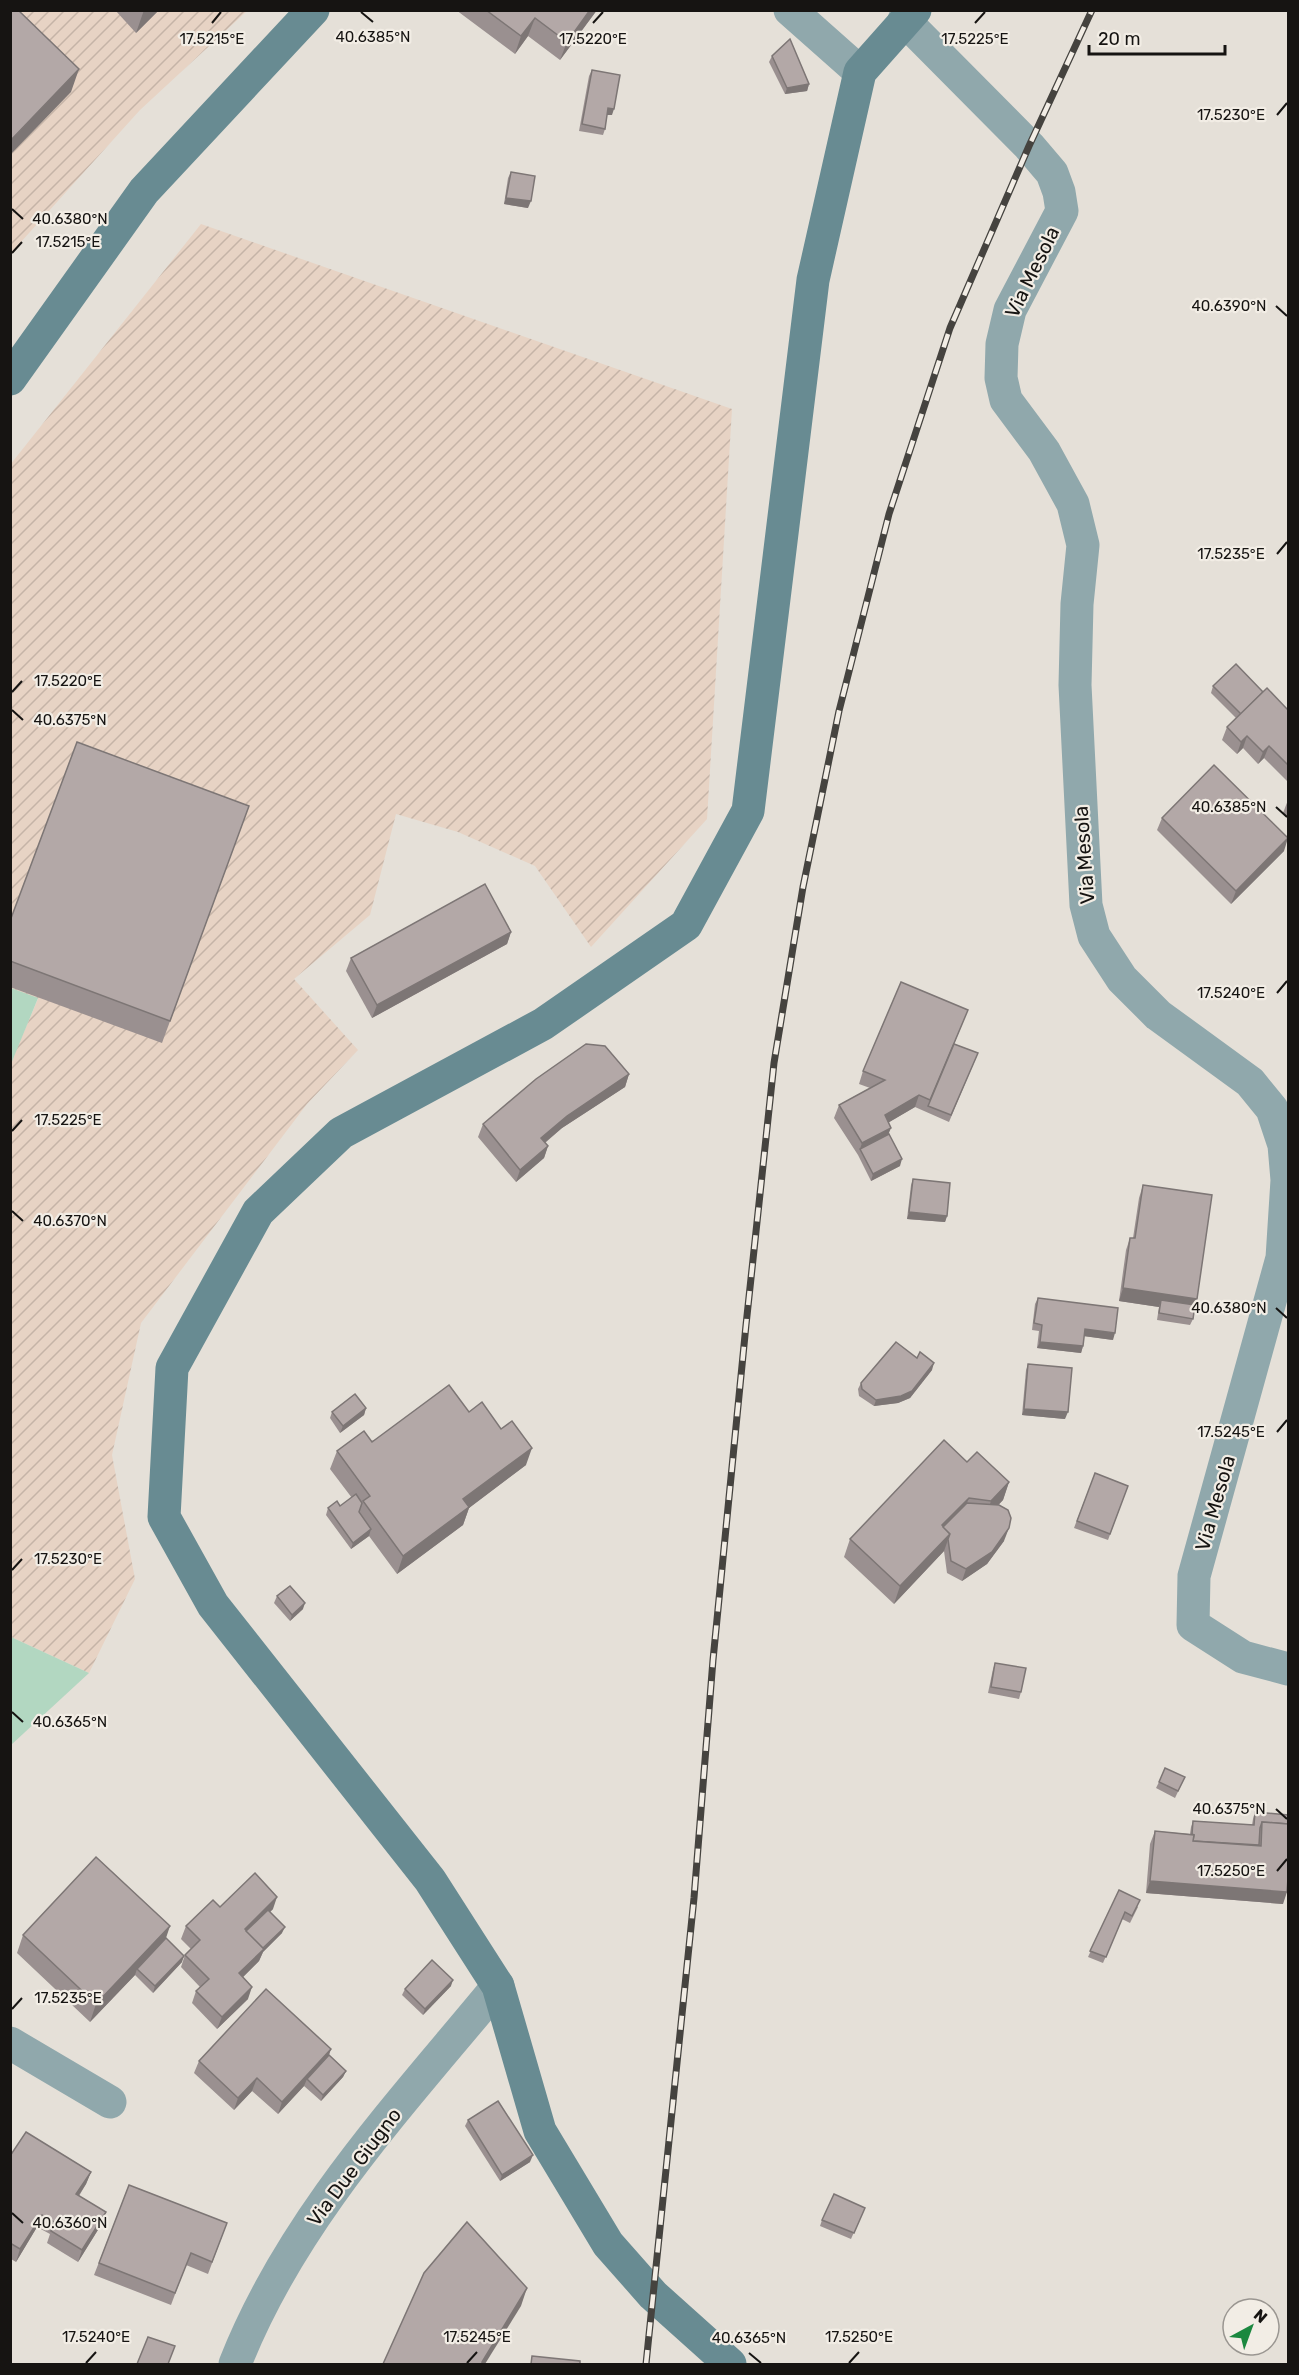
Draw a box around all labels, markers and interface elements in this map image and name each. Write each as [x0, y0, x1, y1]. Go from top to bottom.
scale bar [1089, 18, 1226, 56]
text: 40.6385°N [336, 28, 410, 46]
text: 20 m [1098, 28, 1140, 50]
text: 17.5215°E [180, 30, 244, 48]
text: 17.5220°E [559, 30, 627, 48]
text: 17.5225°E [941, 30, 1009, 48]
text: 17.5230°E [1197, 106, 1265, 124]
text: 40.6380°N [32, 210, 108, 228]
street label: Via Mesola [1000, 222, 1064, 322]
text: 17.5215°E [36, 233, 100, 251]
text: 40.6390°N [1192, 297, 1266, 315]
text: 17.5235°E [1197, 545, 1265, 563]
text: 17.5220°E [34, 672, 102, 690]
text: 40.6375°N [33, 711, 107, 729]
text: 40.6385°N [1192, 798, 1266, 816]
street label: Via Mesola [1069, 805, 1099, 905]
text: 17.5240°E [1197, 984, 1265, 1002]
text: 17.5225°E [34, 1111, 102, 1129]
text: 40.6370°N [33, 1212, 107, 1230]
text: 40.6380°N [1191, 1299, 1267, 1317]
text: 17.5245°E [1197, 1423, 1265, 1441]
street label: Via Mesola [1190, 1452, 1240, 1554]
text: 17.5230°E [34, 1550, 102, 1568]
text: 40.6365°N [33, 1713, 107, 1731]
text: 40.6375°N [1192, 1800, 1266, 1818]
text: 17.5250°E [1197, 1862, 1265, 1880]
text: 17.5235°E [34, 1989, 102, 2007]
street label: Via Due Giugno [302, 2103, 406, 2231]
text: 40.6360°N [32, 2214, 108, 2232]
north arrow [1221, 2297, 1281, 2357]
text: N [1250, 2305, 1271, 2327]
text: 17.5240°E [62, 2328, 130, 2346]
text: 17.5245°E [443, 2328, 511, 2346]
text: 17.5250°E [825, 2328, 893, 2346]
text: 40.6365°N [712, 2329, 786, 2347]

